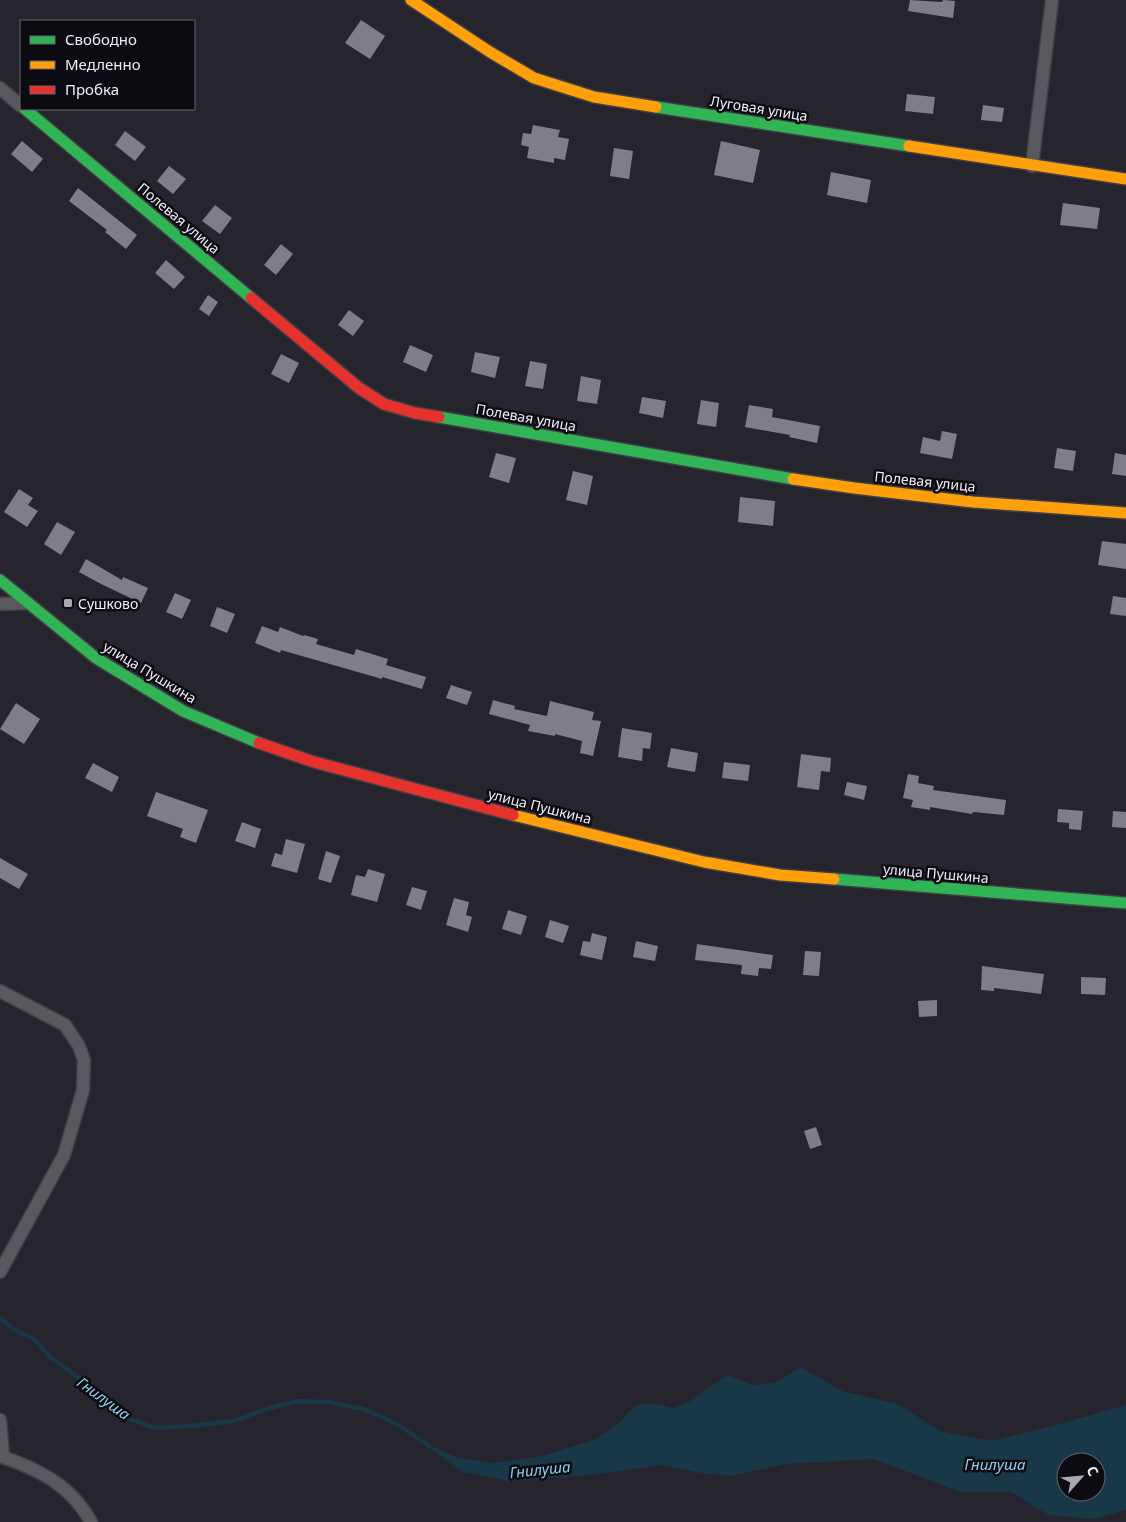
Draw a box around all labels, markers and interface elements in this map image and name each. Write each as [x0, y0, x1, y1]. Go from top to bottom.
legend [20, 20, 195, 110]
text: Свободно [65, 29, 137, 49]
text: Медленно [65, 54, 141, 74]
text: Пробка [65, 79, 119, 99]
street label: Луговая улица [709, 91, 809, 125]
street label: Полевая улица [134, 178, 224, 258]
street label: Полевая улица [474, 399, 578, 435]
street label: Полевая улица [873, 466, 977, 496]
place label: Сушково [78, 594, 138, 613]
marker: Сушково [62, 597, 74, 609]
street label: улица Пушкина [100, 637, 200, 707]
street label: улица Пушкина [486, 784, 594, 828]
street label: улица Пушкина [882, 859, 990, 887]
water label: Гнилуша [73, 1372, 135, 1424]
north arrow [1056, 1452, 1106, 1502]
water label: Гнилуша [964, 1454, 1026, 1474]
water label: Гнилуша [509, 1456, 572, 1482]
text: С [1083, 1463, 1104, 1479]

